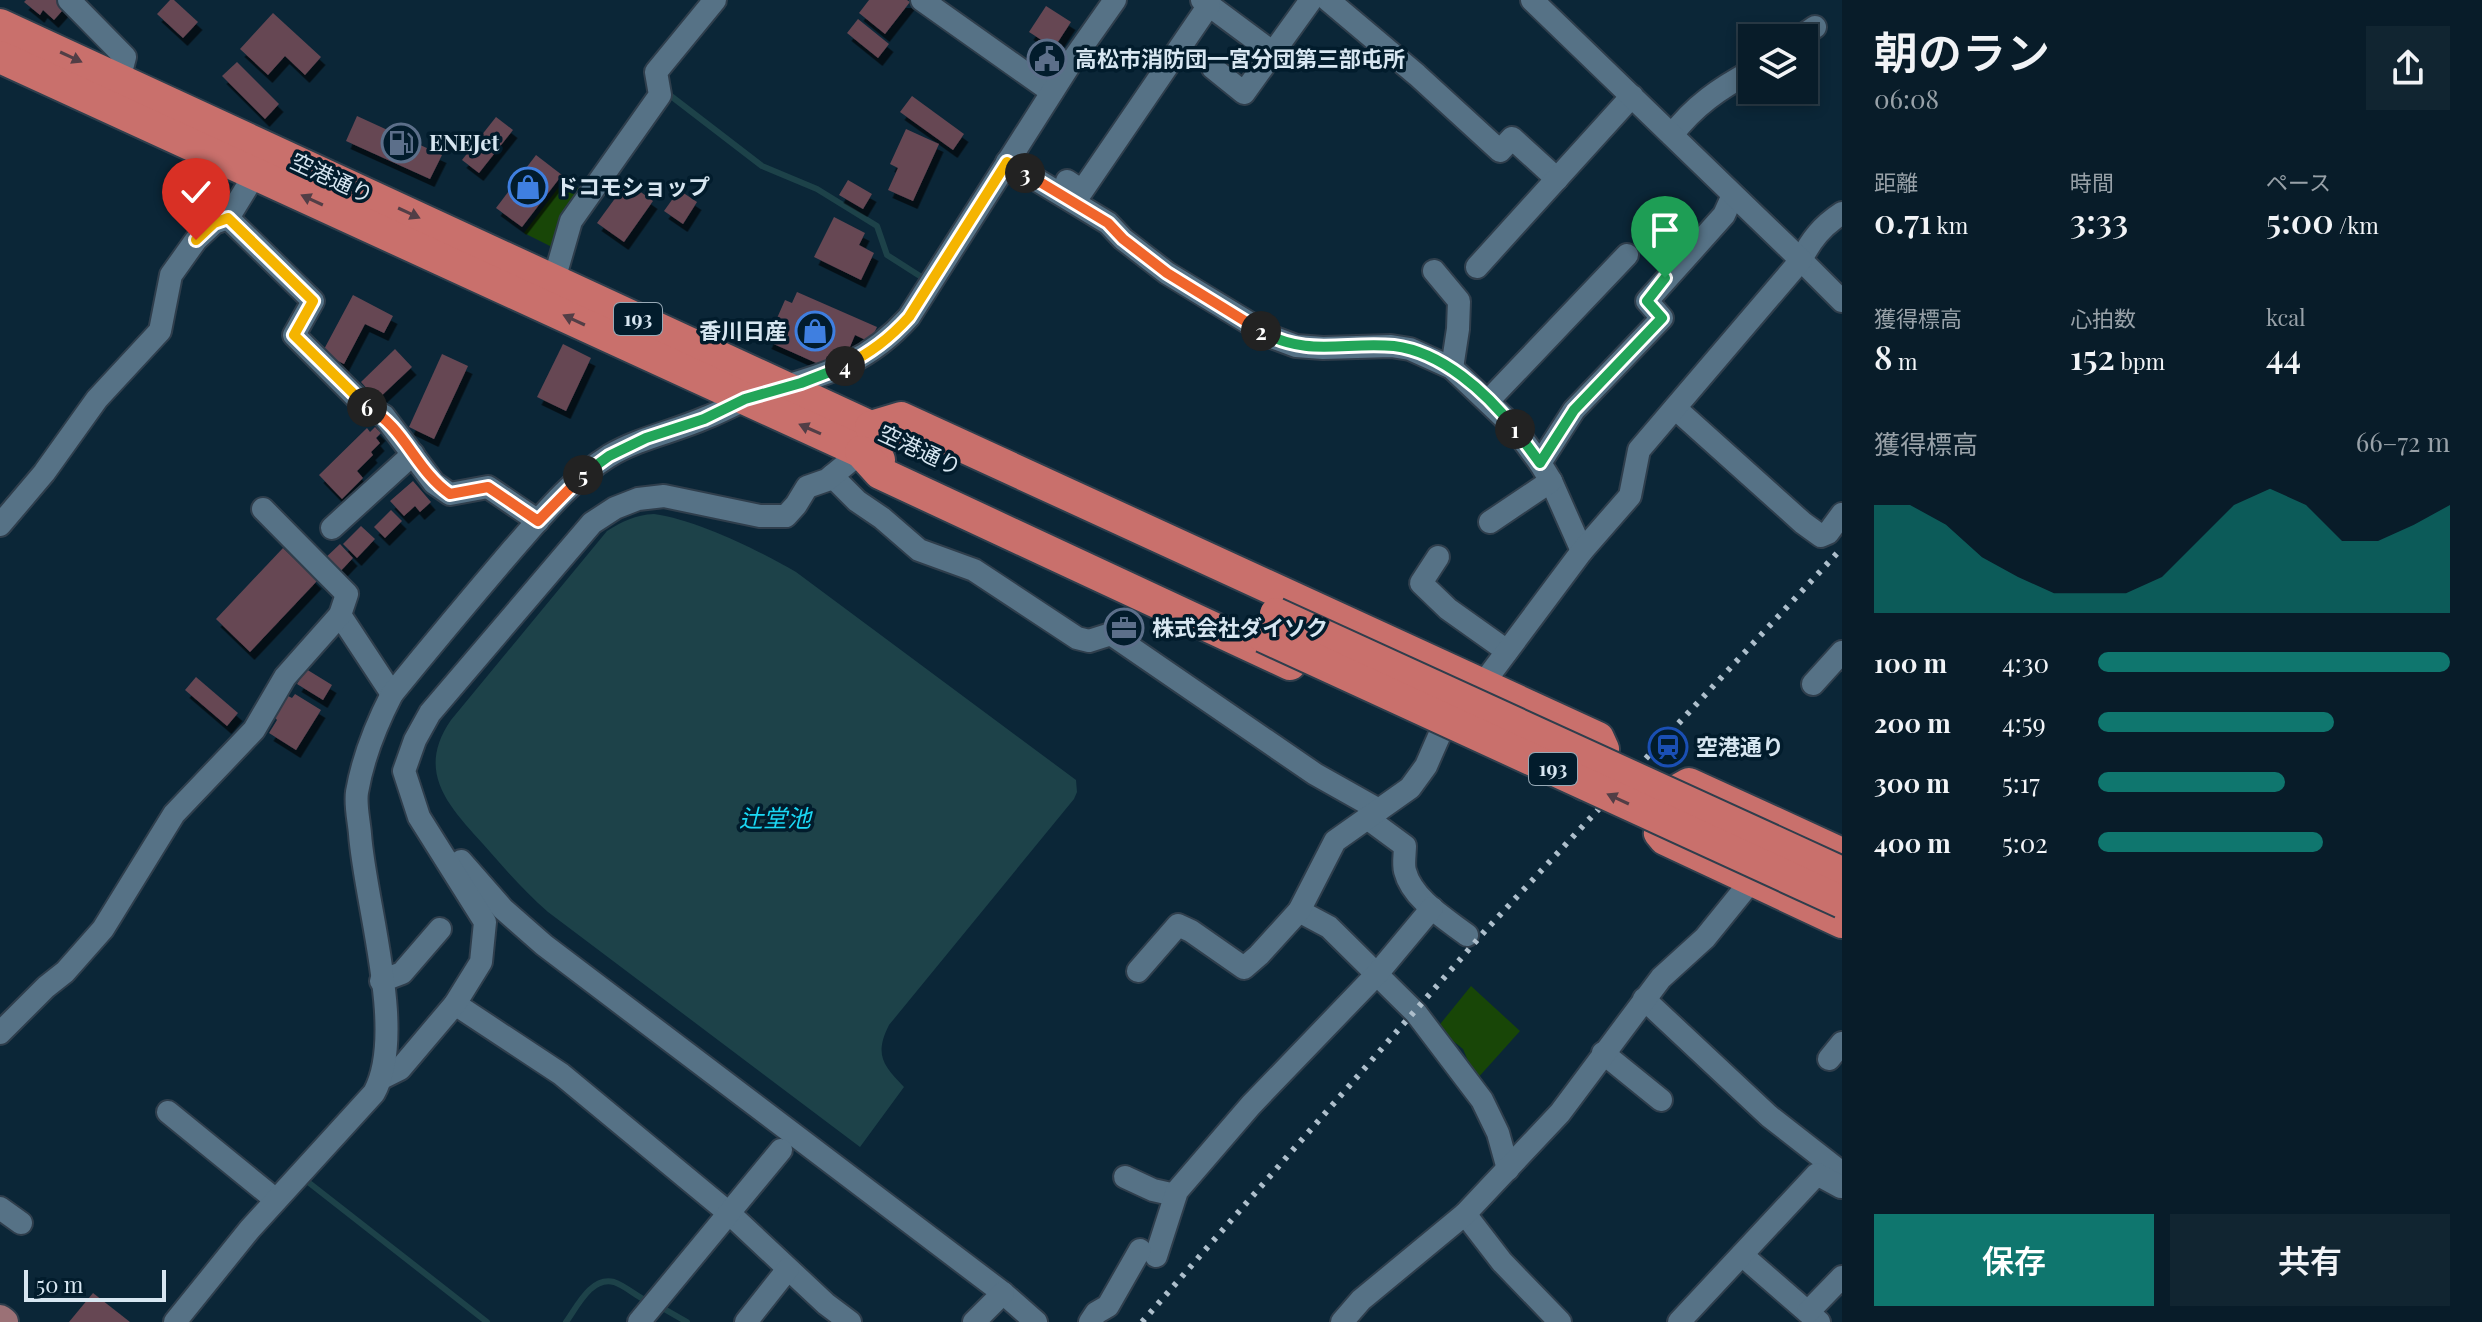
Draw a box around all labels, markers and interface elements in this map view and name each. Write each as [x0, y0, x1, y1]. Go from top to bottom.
text: 朝のラン [1874, 21, 2050, 80]
map controls [1738, 24, 1818, 104]
button: layers [1738, 24, 1818, 104]
button: share [2366, 26, 2450, 110]
public building icon: 高松市消防団一宮分団第三部屯所 [1026, 38, 1068, 80]
place label: 高松市消防団一宮分団第三部屯所 [1075, 43, 1405, 73]
one-way arrow [59, 50, 83, 64]
text: 06:08 [1874, 81, 1939, 116]
fuel station icon: ENEJet [380, 122, 422, 164]
place label: ENEJet [429, 127, 499, 157]
street label: 空港通り [286, 145, 379, 209]
pin: 3 [1005, 153, 1045, 193]
pin [162, 158, 230, 240]
text: 3 [1020, 158, 1030, 188]
shop icon: ドコモショップ [507, 166, 549, 208]
text: 距離 [1874, 167, 1918, 197]
text: 時間 [2070, 167, 2114, 197]
text: ペース [2266, 167, 2331, 197]
icon: check [174, 170, 218, 214]
place label: ドコモショップ [556, 171, 710, 201]
one-way arrow [301, 193, 324, 207]
pin [1631, 196, 1699, 278]
text: 0.71 [1874, 197, 1932, 243]
text: 3:33 [2070, 197, 2128, 243]
text: 5:00 [2266, 197, 2334, 243]
one-way arrow [397, 206, 420, 220]
icon: arrive [1643, 208, 1687, 252]
text: km [1932, 210, 1968, 240]
text: /km [2334, 210, 2379, 240]
text: kcal [2266, 302, 2305, 332]
road number: 193 [614, 303, 662, 335]
text: 獲得標高 [1874, 303, 1962, 333]
text: 心拍数 [2070, 303, 2136, 333]
shop icon: 香川日産 [794, 310, 836, 352]
pin: 2 [1241, 311, 1281, 351]
one-way arrow [562, 314, 586, 327]
place label: 香川日産 [699, 315, 787, 345]
text: 2 [1255, 316, 1267, 346]
text: 44 [2266, 332, 2301, 378]
text: 8 [1874, 333, 1893, 379]
text: 152 [2070, 333, 2115, 379]
pin: 4 [825, 346, 865, 386]
text: m [1893, 346, 1918, 376]
text: bpm [2115, 346, 2165, 376]
text: 4 [839, 351, 851, 381]
pin: 6 [347, 387, 387, 427]
text: 6 [361, 392, 373, 422]
pin: 1 [1495, 409, 1535, 449]
text: 1 [1511, 414, 1519, 444]
street label: 空港通り [874, 417, 967, 481]
one-way arrow [799, 422, 822, 435]
text: 66–72 m [2356, 424, 2450, 459]
text: 獲得標高 [1874, 426, 1978, 461]
pin: 5 [563, 455, 603, 495]
text: 5 [578, 460, 588, 490]
office icon: 株式会社ダイソク [1103, 607, 1145, 649]
place label: 株式会社ダイソク [1152, 612, 1328, 642]
text: 100 m [1874, 645, 1947, 680]
text: 4:30 [2002, 645, 2049, 680]
text: 200 m [1874, 705, 1951, 740]
text: 4:59 [2002, 705, 2046, 740]
station icon: 空港通り [1647, 726, 1689, 768]
place label: 空港通り [1696, 731, 1784, 761]
road number: 193 [1529, 753, 1577, 785]
text: 300 m [1874, 765, 1950, 800]
text: 5:17 [2002, 765, 2040, 800]
one-way arrow [1607, 792, 1630, 806]
water label: 辻堂池 [739, 801, 813, 833]
text: 400 m [1874, 825, 1951, 860]
text: 5:02 [2002, 825, 2048, 860]
button: 保存 [1874, 1214, 2154, 1306]
button: 共有 [2170, 1214, 2450, 1306]
scale bar [24, 1266, 166, 1302]
text: 50 m [36, 1269, 83, 1299]

